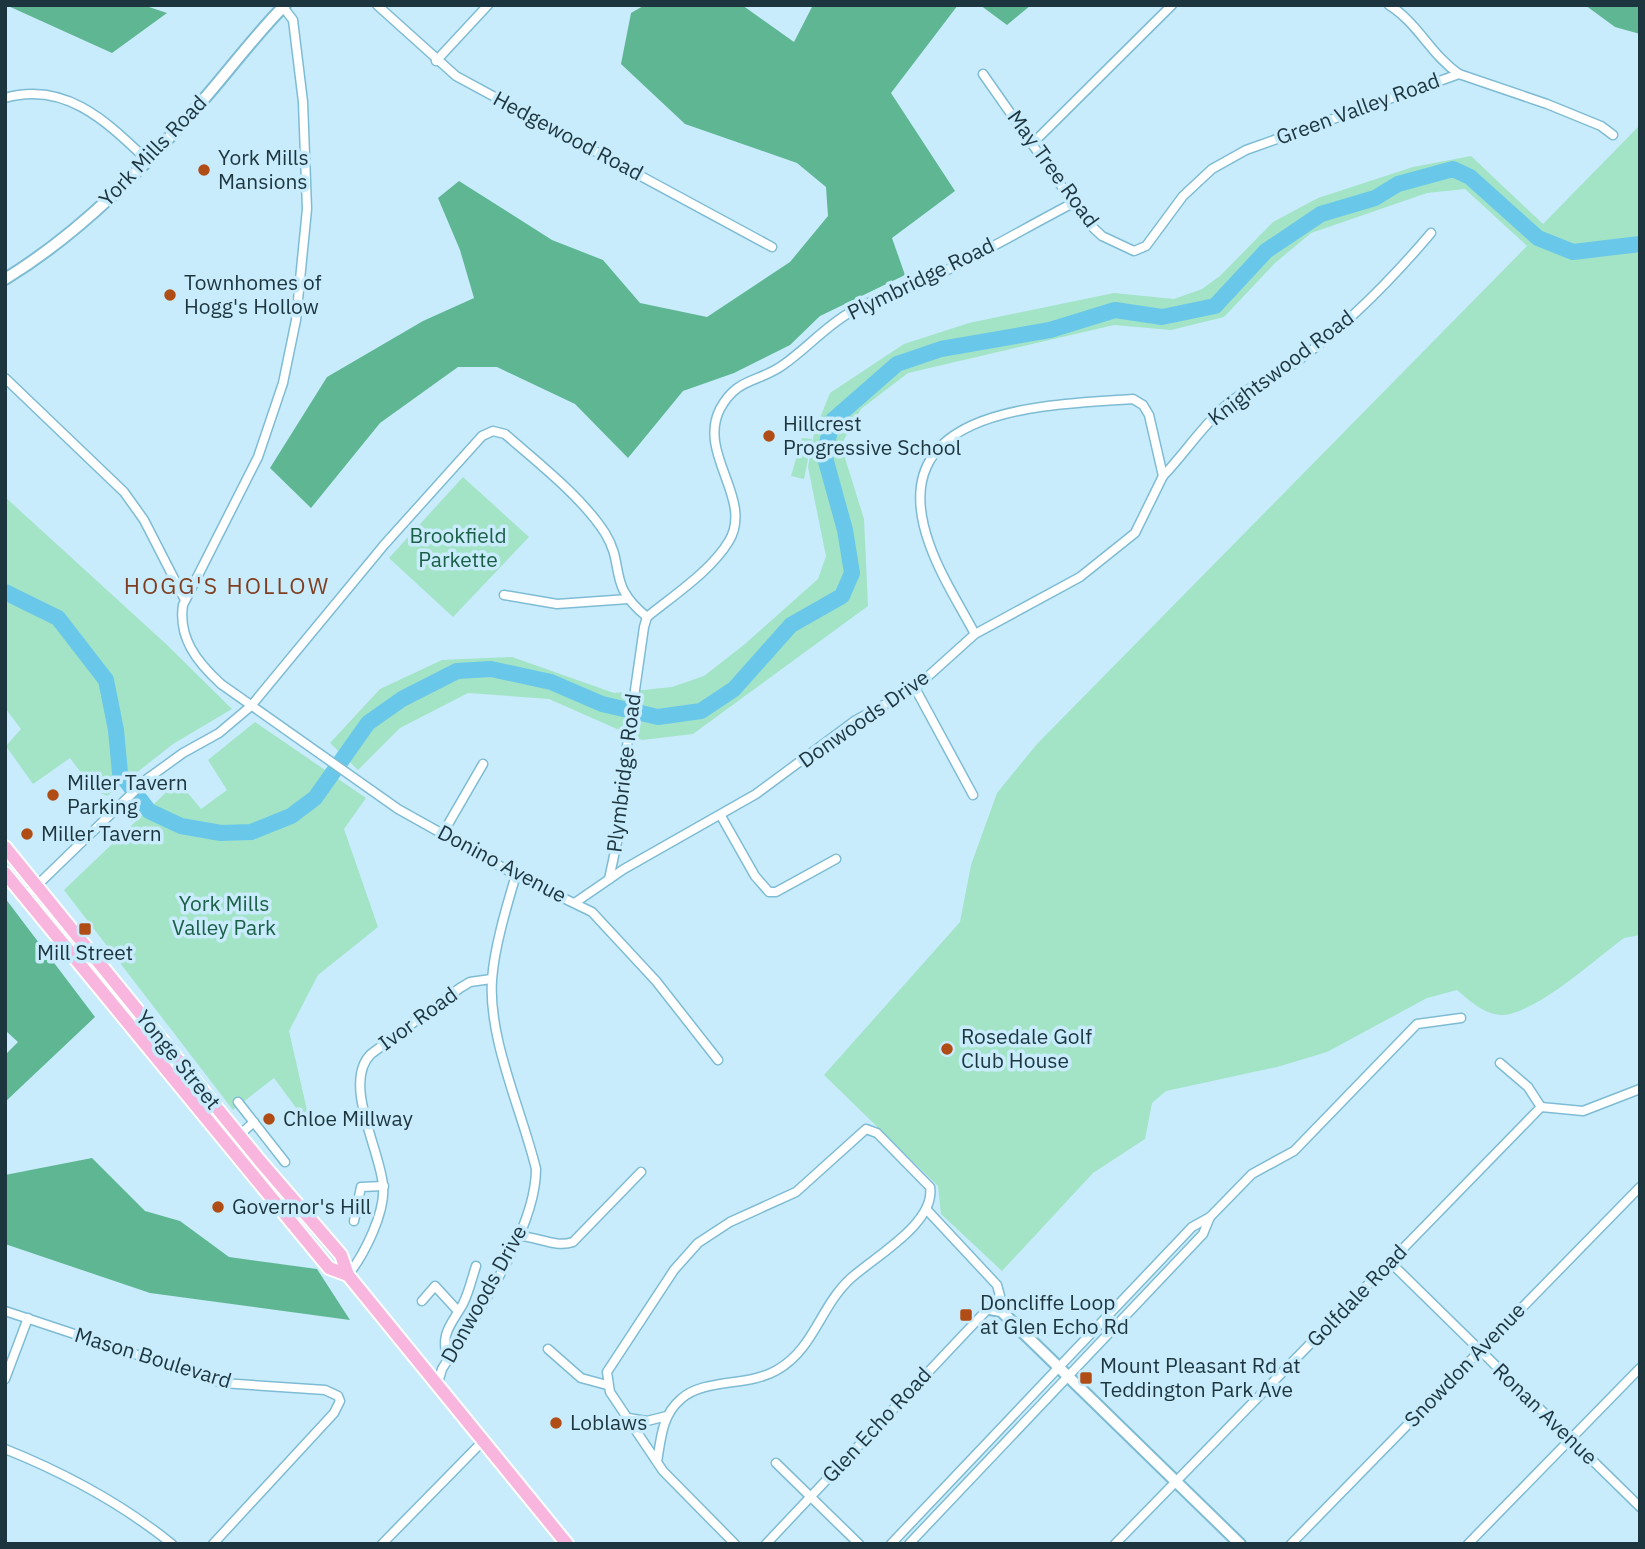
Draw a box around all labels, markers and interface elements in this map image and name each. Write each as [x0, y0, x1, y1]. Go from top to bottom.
street label: Green Valley Road [1272, 65, 1443, 151]
street label: Hedgewood Road [489, 84, 648, 186]
street label: York Mills Road [92, 89, 212, 212]
street label: May Tree Road [1002, 104, 1106, 233]
place label: York Mills Mansions [218, 143, 309, 195]
marker: York Mills Mansions [196, 162, 212, 178]
street label: Plymbridge Road [842, 230, 999, 326]
place label: Townhomes of Hogg's Hollow [184, 268, 322, 320]
marker: Townhomes of Hogg's Hollow [162, 287, 178, 303]
street label: Knightswood Road [1202, 303, 1359, 431]
place label: Hillcrest Progressive School [783, 409, 962, 461]
marker: Hillcrest Progressive School [761, 428, 777, 444]
park label: Brookfield Parkette [409, 521, 507, 573]
district label: HOGG'S HOLLOW [124, 570, 330, 600]
street label: Donwoods Drive [793, 663, 934, 774]
street label: Plymbridge Road [599, 692, 647, 854]
place label: Miller Tavern Parking [67, 768, 188, 820]
marker: Miller Tavern Parking [45, 787, 61, 803]
street label: Donino Avenue [433, 817, 572, 909]
place label: Miller Tavern [41, 819, 162, 847]
marker: Miller Tavern [19, 826, 35, 842]
park label: York Mills Valley Park [172, 889, 276, 941]
marker: Mill Street [77, 921, 93, 937]
place label: Mill Street [37, 938, 133, 966]
street label: Ivor Road [372, 980, 463, 1056]
street label: Yonge Street [130, 1004, 227, 1115]
place label: Rosedale Golf Club House [961, 1022, 1092, 1074]
marker: Rosedale Golf Club House [939, 1041, 955, 1057]
place label: Chloe Millway [283, 1104, 413, 1132]
marker: Chloe Millway [261, 1111, 277, 1127]
place label: Governor's Hill [232, 1192, 372, 1220]
marker: Governor's Hill [210, 1199, 226, 1215]
street label: Donwoods Drive [434, 1220, 533, 1367]
street label: Golfdale Road [1300, 1238, 1412, 1353]
place label: Doncliffe Loop at Glen Echo Rd [980, 1288, 1129, 1340]
street label: Snowdon Avenue [1398, 1296, 1531, 1433]
marker: Doncliffe Loop at Glen Echo Rd [958, 1307, 974, 1323]
street label: Mason Boulevard [71, 1320, 235, 1394]
place label: Mount Pleasant Rd at Teddington Park Ave [1100, 1351, 1301, 1403]
street label: Ronan Avenue [1487, 1356, 1604, 1470]
street label: Glen Echo Road [815, 1361, 937, 1488]
marker: Mount Pleasant Rd at Teddington Park Ave [1078, 1370, 1094, 1386]
place label: Loblaws [570, 1408, 647, 1436]
marker: Loblaws [548, 1415, 564, 1431]

